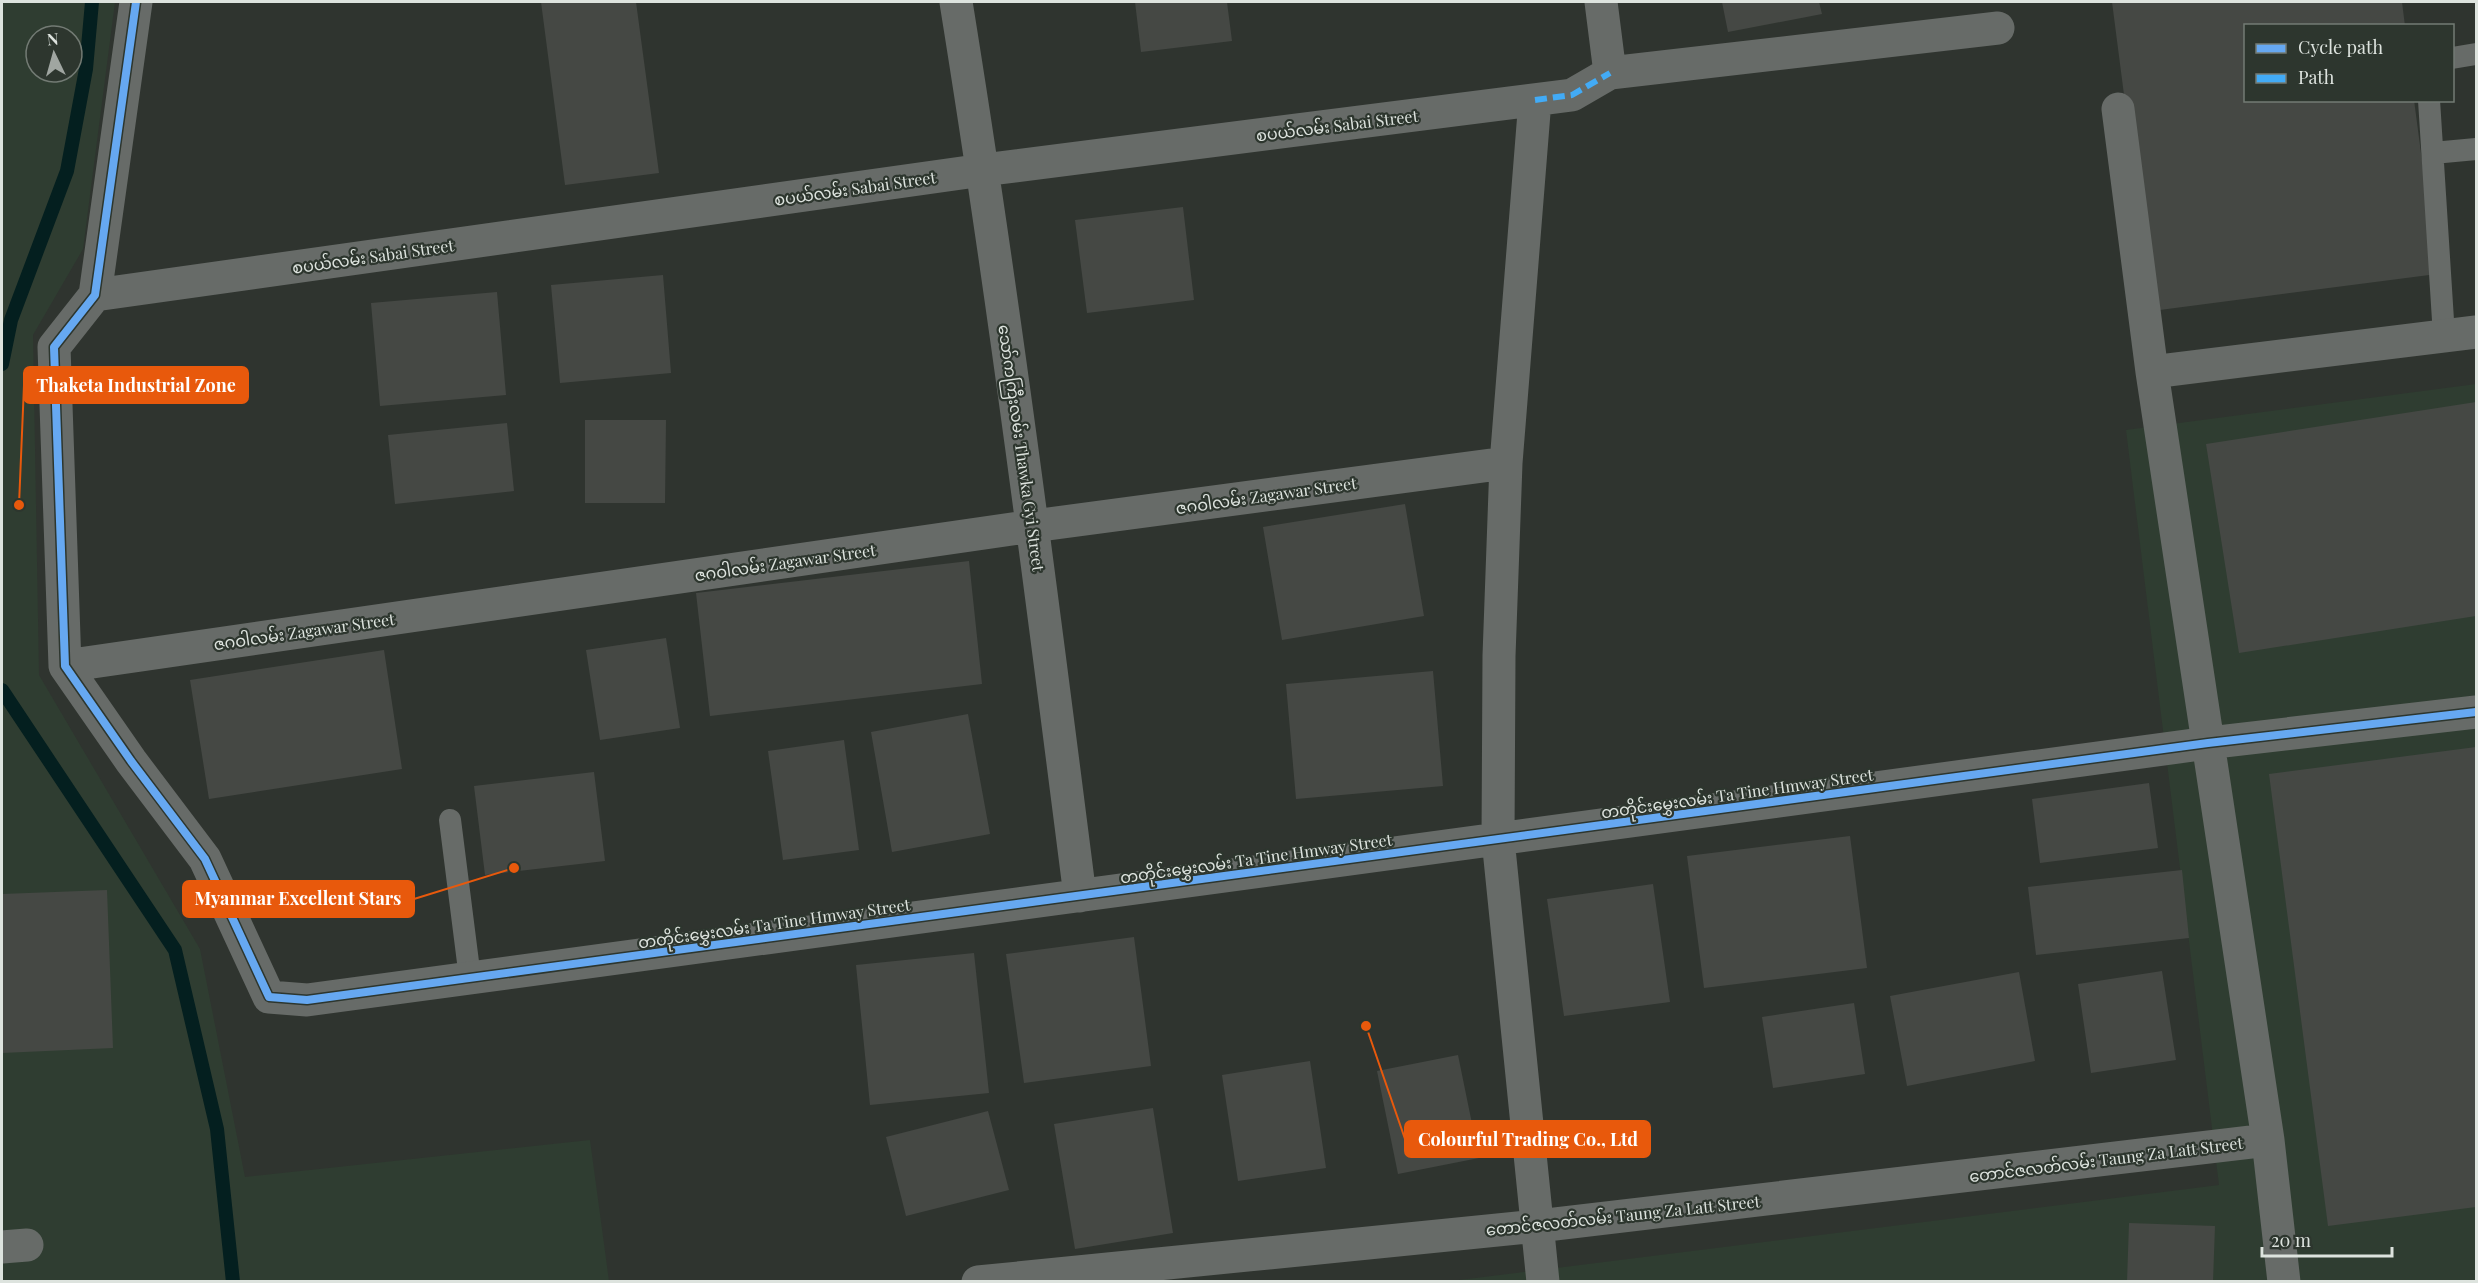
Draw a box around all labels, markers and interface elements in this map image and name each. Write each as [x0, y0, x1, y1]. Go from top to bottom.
north arrow [24, 24, 84, 84]
legend [2244, 24, 2454, 102]
text: N [46, 28, 60, 50]
text: Cycle path [2298, 35, 2383, 59]
text: Path [2298, 65, 2335, 89]
street label: စပယ်လမ်း Sabai Street [1255, 105, 1420, 145]
street label: စပယ်လမ်း Sabai Street [773, 166, 938, 210]
street label: စပယ်လမ်း Sabai Street [291, 234, 456, 278]
street label: သော်ကကြီးလမ်း Thawka Gyi Street [990, 323, 1050, 574]
callout: Thaketa Industrial Zone [24, 367, 248, 403]
text: Thaketa Industrial Zone [36, 373, 236, 397]
street label: ဇဂဝါလမ်း Zagawar Street [1174, 472, 1358, 518]
street label: ဇဂဝါလမ်း Zagawar Street [693, 539, 877, 585]
street label: ဇဂဝါလမ်း Zagawar Street [212, 608, 396, 654]
street label: တတိုင်းမွှေးလမ်း Ta Tine Hmway Street [1600, 763, 1875, 827]
street label: တတိုင်းမွှေးလမ်း Ta Tine Hmway Street [1119, 828, 1394, 892]
callout: Myanmar Excellent Stars [183, 881, 414, 917]
text: Myanmar Excellent Stars [195, 886, 401, 910]
street label: တတိုင်းမွှေးလမ်း Ta Tine Hmway Street [637, 893, 912, 957]
callout: Colourful Trading Co., Ltd [1405, 1121, 1650, 1157]
text: Colourful Trading Co., Ltd [1418, 1127, 1638, 1151]
street label: တောင်ဇလတ်လမ်း Taung Za Latt Street [1968, 1132, 2244, 1186]
street label: တောင်ဇလတ်လမ်း Taung Za Latt Street [1485, 1190, 1761, 1240]
scale bar [2262, 1220, 2392, 1258]
text: 20 m [2271, 1228, 2311, 1252]

